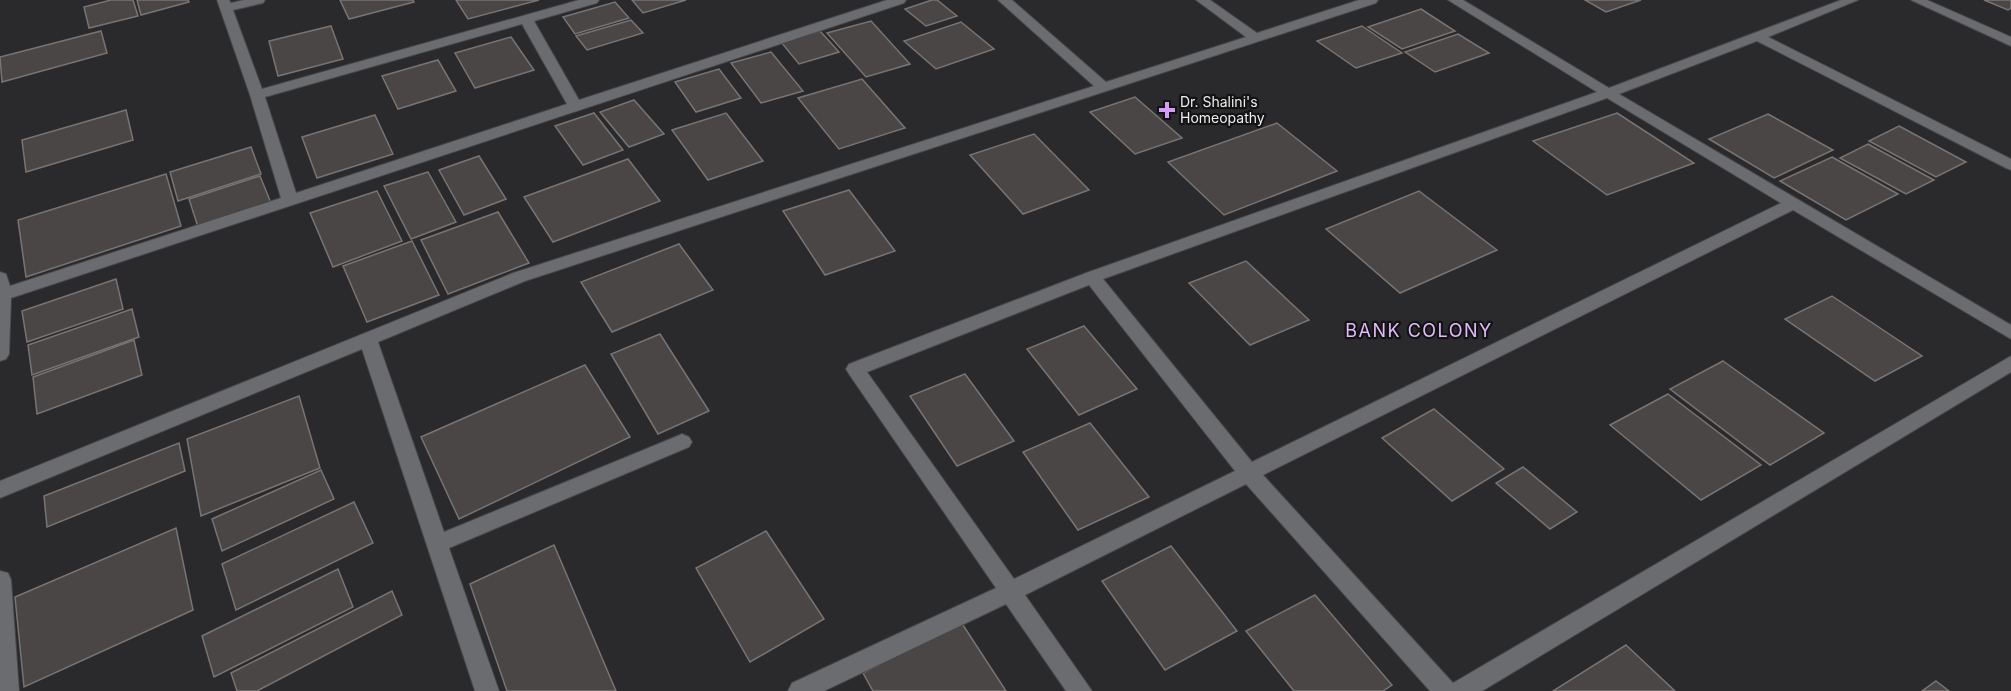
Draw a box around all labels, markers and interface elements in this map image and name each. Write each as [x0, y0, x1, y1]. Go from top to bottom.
place label: Dr. Shalini's Homeopathy [1180, 93, 1265, 126]
marker: Dr. Shalini's Homeopathy [1158, 101, 1176, 119]
district label: BANK COLONY [1345, 320, 1493, 341]

